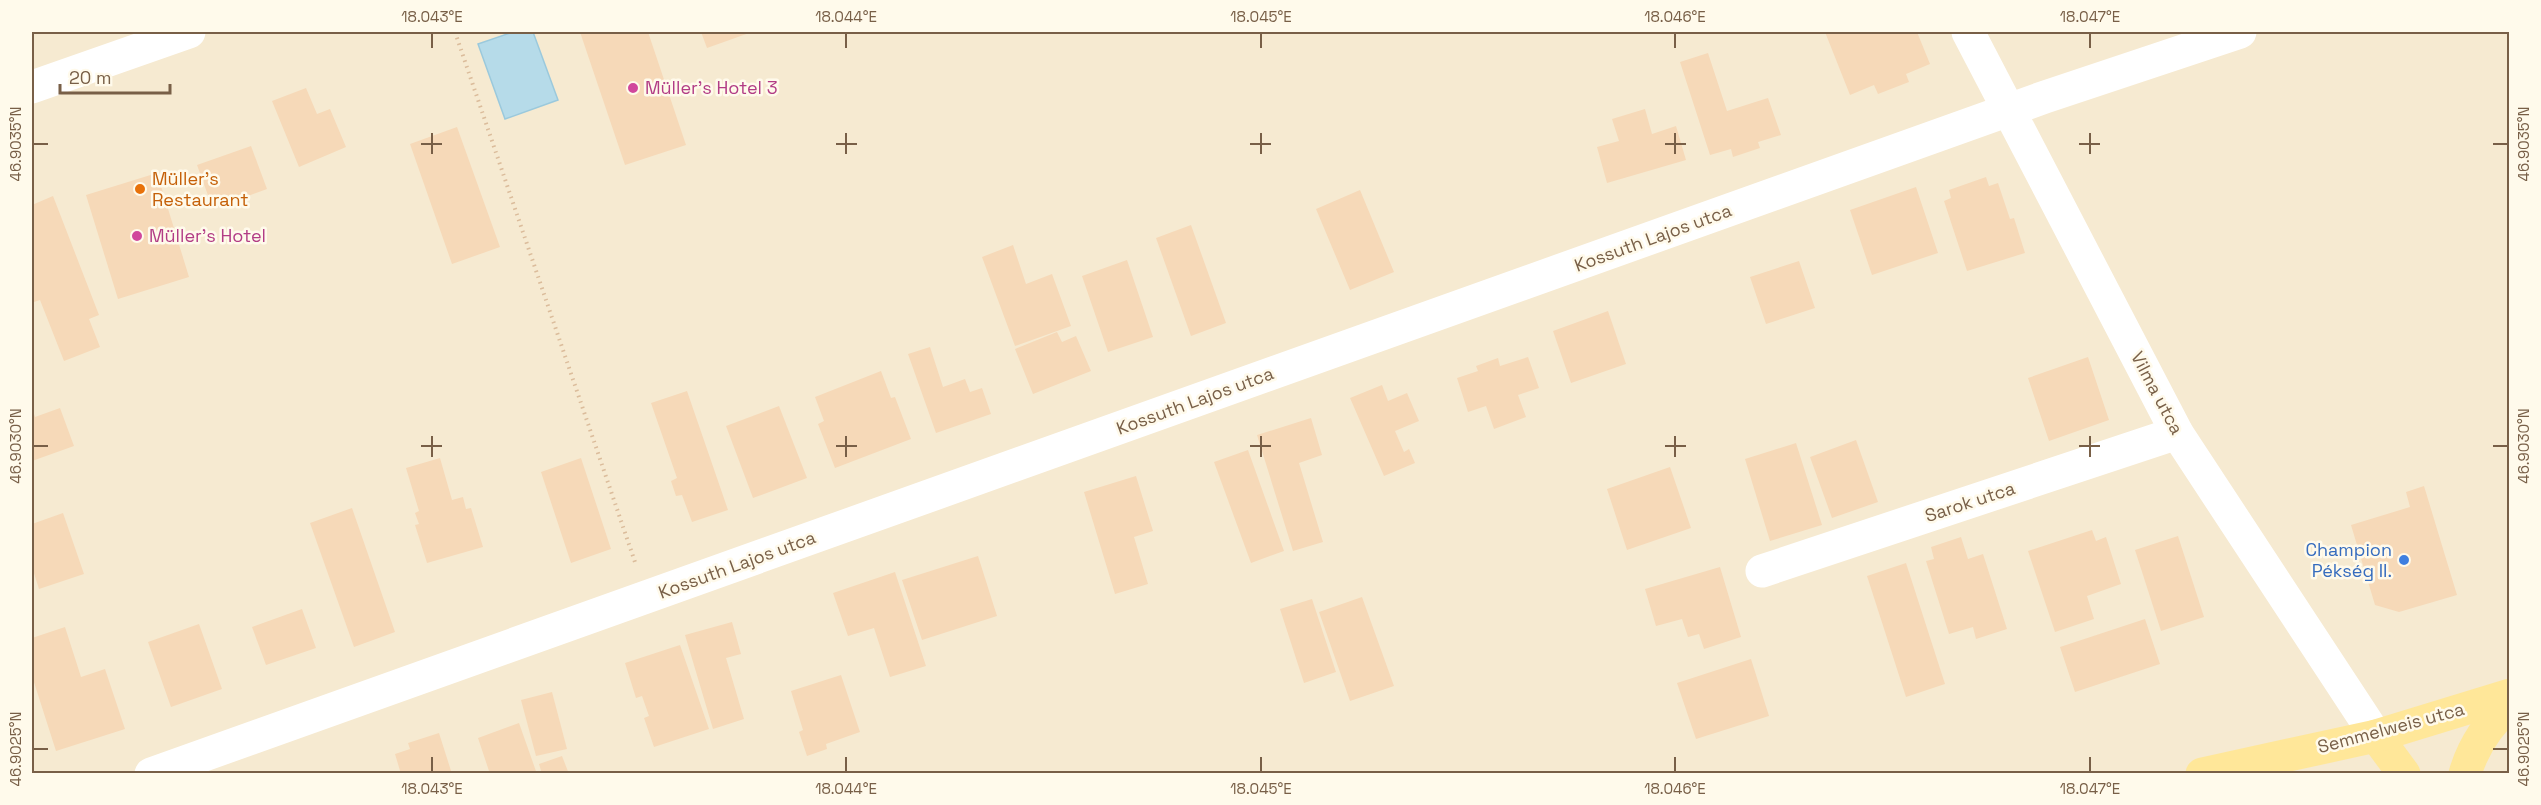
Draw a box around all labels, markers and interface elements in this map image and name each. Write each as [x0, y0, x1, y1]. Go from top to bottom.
text: 18.043°E [401, 7, 463, 26]
text: 18.044°E [815, 7, 877, 26]
text: 18.045°E [1230, 7, 1292, 26]
text: 18.046°E [1644, 7, 1706, 26]
text: 18.047°E [2060, 7, 2120, 26]
scale bar [60, 57, 170, 95]
text: 20 m [69, 66, 112, 89]
place label: Müller's Hotel 3 [645, 76, 778, 99]
marker: Müller's Hotel 3 [626, 81, 640, 95]
text: 46.9035°N [6, 107, 25, 181]
text: 46.9035°N [2514, 107, 2533, 181]
place label: Müller's Restaurant [152, 167, 249, 211]
marker: Müller's Restaurant [133, 182, 147, 196]
street label: Kossuth Lajos utca [1571, 198, 1735, 277]
place label: Müller's Hotel [149, 224, 266, 247]
marker: Müller's Hotel [130, 229, 144, 243]
street label: Vilma utca [2126, 347, 2189, 438]
street label: Kossuth Lajos utca [1113, 361, 1277, 440]
text: 46.9030°N [6, 408, 25, 484]
text: 46.9030°N [2514, 408, 2533, 484]
street label: Sarok utca [1922, 476, 2018, 527]
street label: Kossuth Lajos utca [655, 525, 819, 604]
place label: Champion Pékség II. [2305, 538, 2392, 582]
marker: Champion Pékség II. [2397, 553, 2411, 567]
street label: Semmelweis utca [2315, 697, 2467, 758]
text: 46.9025°N [6, 712, 25, 786]
text: 46.9025°N [2514, 712, 2533, 786]
text: 18.043°E [401, 779, 463, 798]
text: 18.044°E [815, 779, 877, 798]
text: 18.045°E [1230, 779, 1292, 798]
text: 18.046°E [1644, 779, 1706, 798]
text: 18.047°E [2060, 779, 2120, 798]

